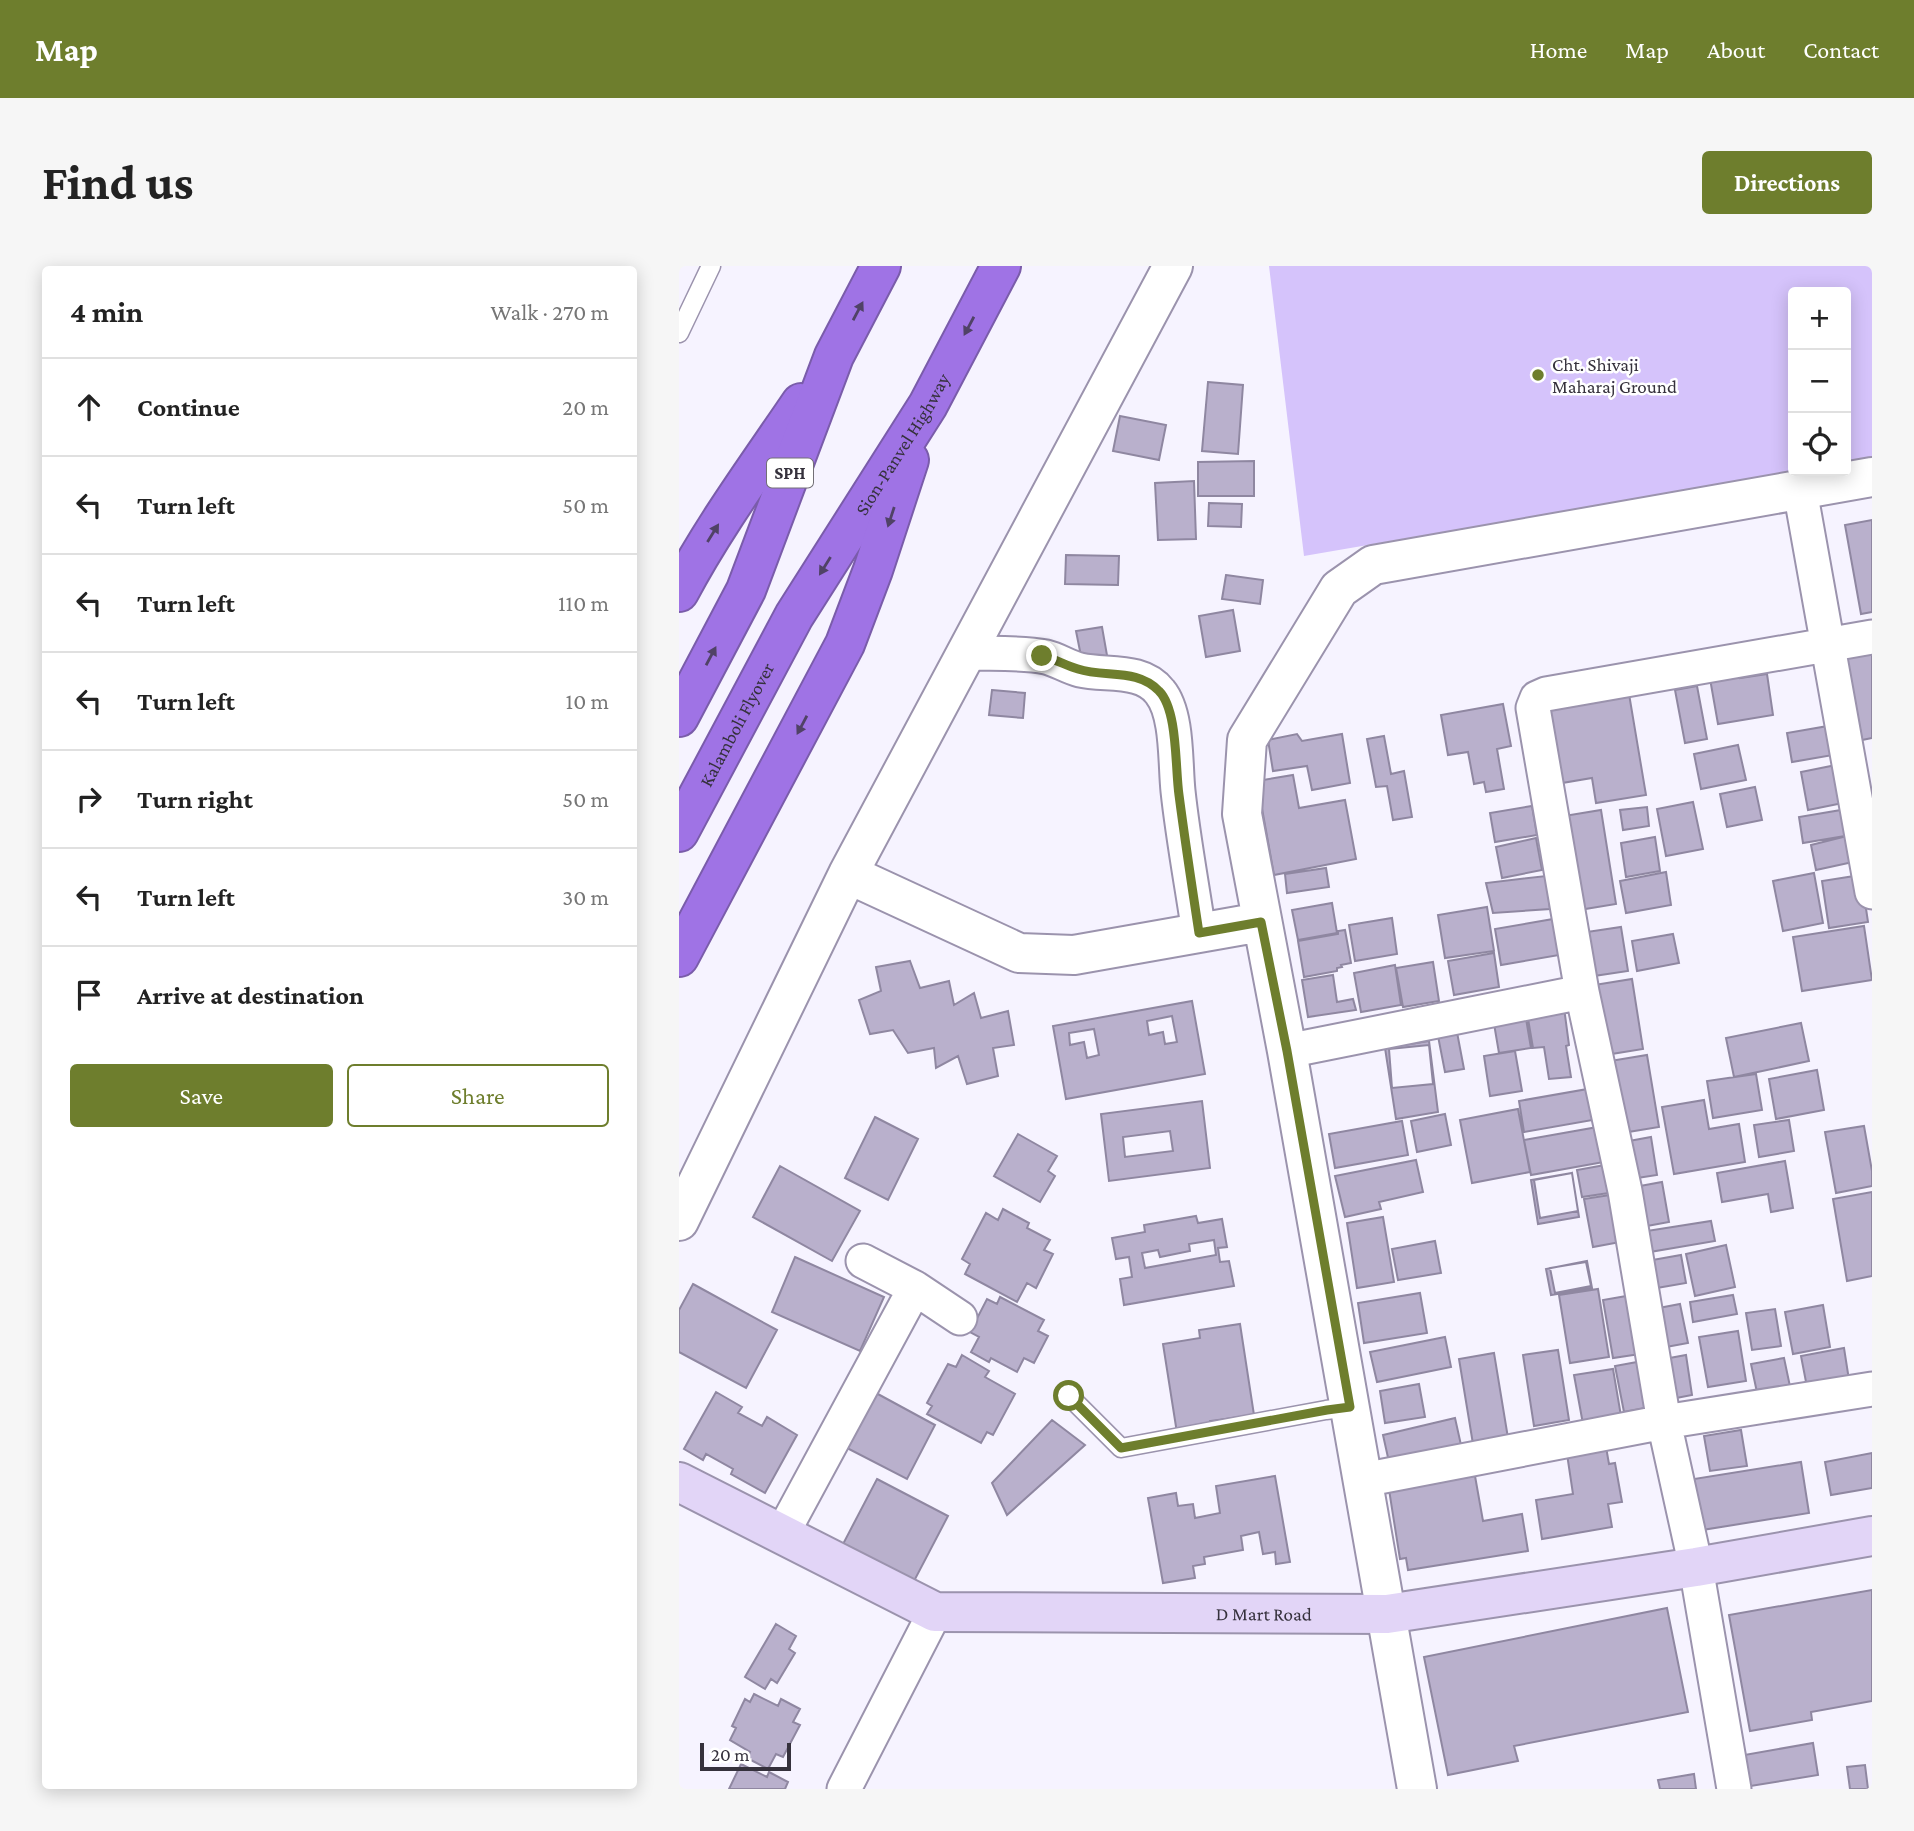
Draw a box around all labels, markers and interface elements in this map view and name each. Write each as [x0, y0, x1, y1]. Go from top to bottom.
text: Map [35, 31, 98, 68]
text: Home [1530, 36, 1587, 63]
text: Map [1625, 36, 1669, 63]
text: About [1707, 36, 1765, 63]
text: Contact [1803, 36, 1879, 63]
button: Directions [1702, 151, 1872, 214]
text: Find us [42, 155, 194, 210]
map controls [1788, 287, 1851, 476]
button: + [1788, 287, 1851, 350]
text: 4 min [70, 295, 143, 328]
text: Walk · 270 m [490, 299, 609, 325]
one-way arrow [852, 301, 863, 321]
one-way arrow [963, 317, 975, 336]
button: − [1788, 350, 1851, 413]
place label: Cht. Shivaji Maharaj Ground [1552, 354, 1677, 398]
marker: Cht. Shivaji Maharaj Ground [1530, 367, 1546, 383]
street label: Sion-Panvel Highway [851, 370, 954, 519]
icon: ahead [70, 388, 108, 426]
text: Continue [137, 393, 240, 422]
text: 20 m [562, 394, 609, 420]
button: locate [1788, 413, 1851, 476]
road number: SPH [767, 458, 813, 488]
icon: left [70, 486, 108, 524]
text: Turn left [137, 491, 235, 520]
text: 50 m [562, 492, 609, 518]
one-way arrow [885, 506, 896, 527]
one-way arrow [707, 524, 720, 543]
one-way arrow [819, 557, 832, 576]
icon: left [70, 584, 108, 622]
text: Turn left [137, 589, 235, 618]
text: 110 m [558, 590, 609, 616]
route end [1026, 640, 1057, 671]
one-way arrow [705, 646, 717, 666]
street label: Kalamboli Flyover [695, 659, 778, 790]
icon: left [70, 682, 108, 720]
text: Turn left [137, 687, 235, 716]
text: 10 m [566, 688, 609, 714]
one-way arrow [796, 715, 808, 735]
icon: right [70, 780, 108, 818]
text: Turn right [137, 785, 253, 814]
text: 50 m [562, 786, 609, 812]
icon: left [70, 878, 108, 916]
text: Turn left [137, 883, 235, 912]
text: 30 m [562, 884, 609, 910]
icon: arrive [70, 976, 108, 1014]
text: Arrive at destination [137, 981, 364, 1010]
button: Save [70, 1064, 333, 1127]
button: Share [347, 1064, 609, 1127]
route start [1053, 1380, 1084, 1411]
street label: D Mart Road [1216, 1603, 1312, 1625]
scale bar [700, 1740, 791, 1772]
text: 20 m [711, 1744, 750, 1765]

